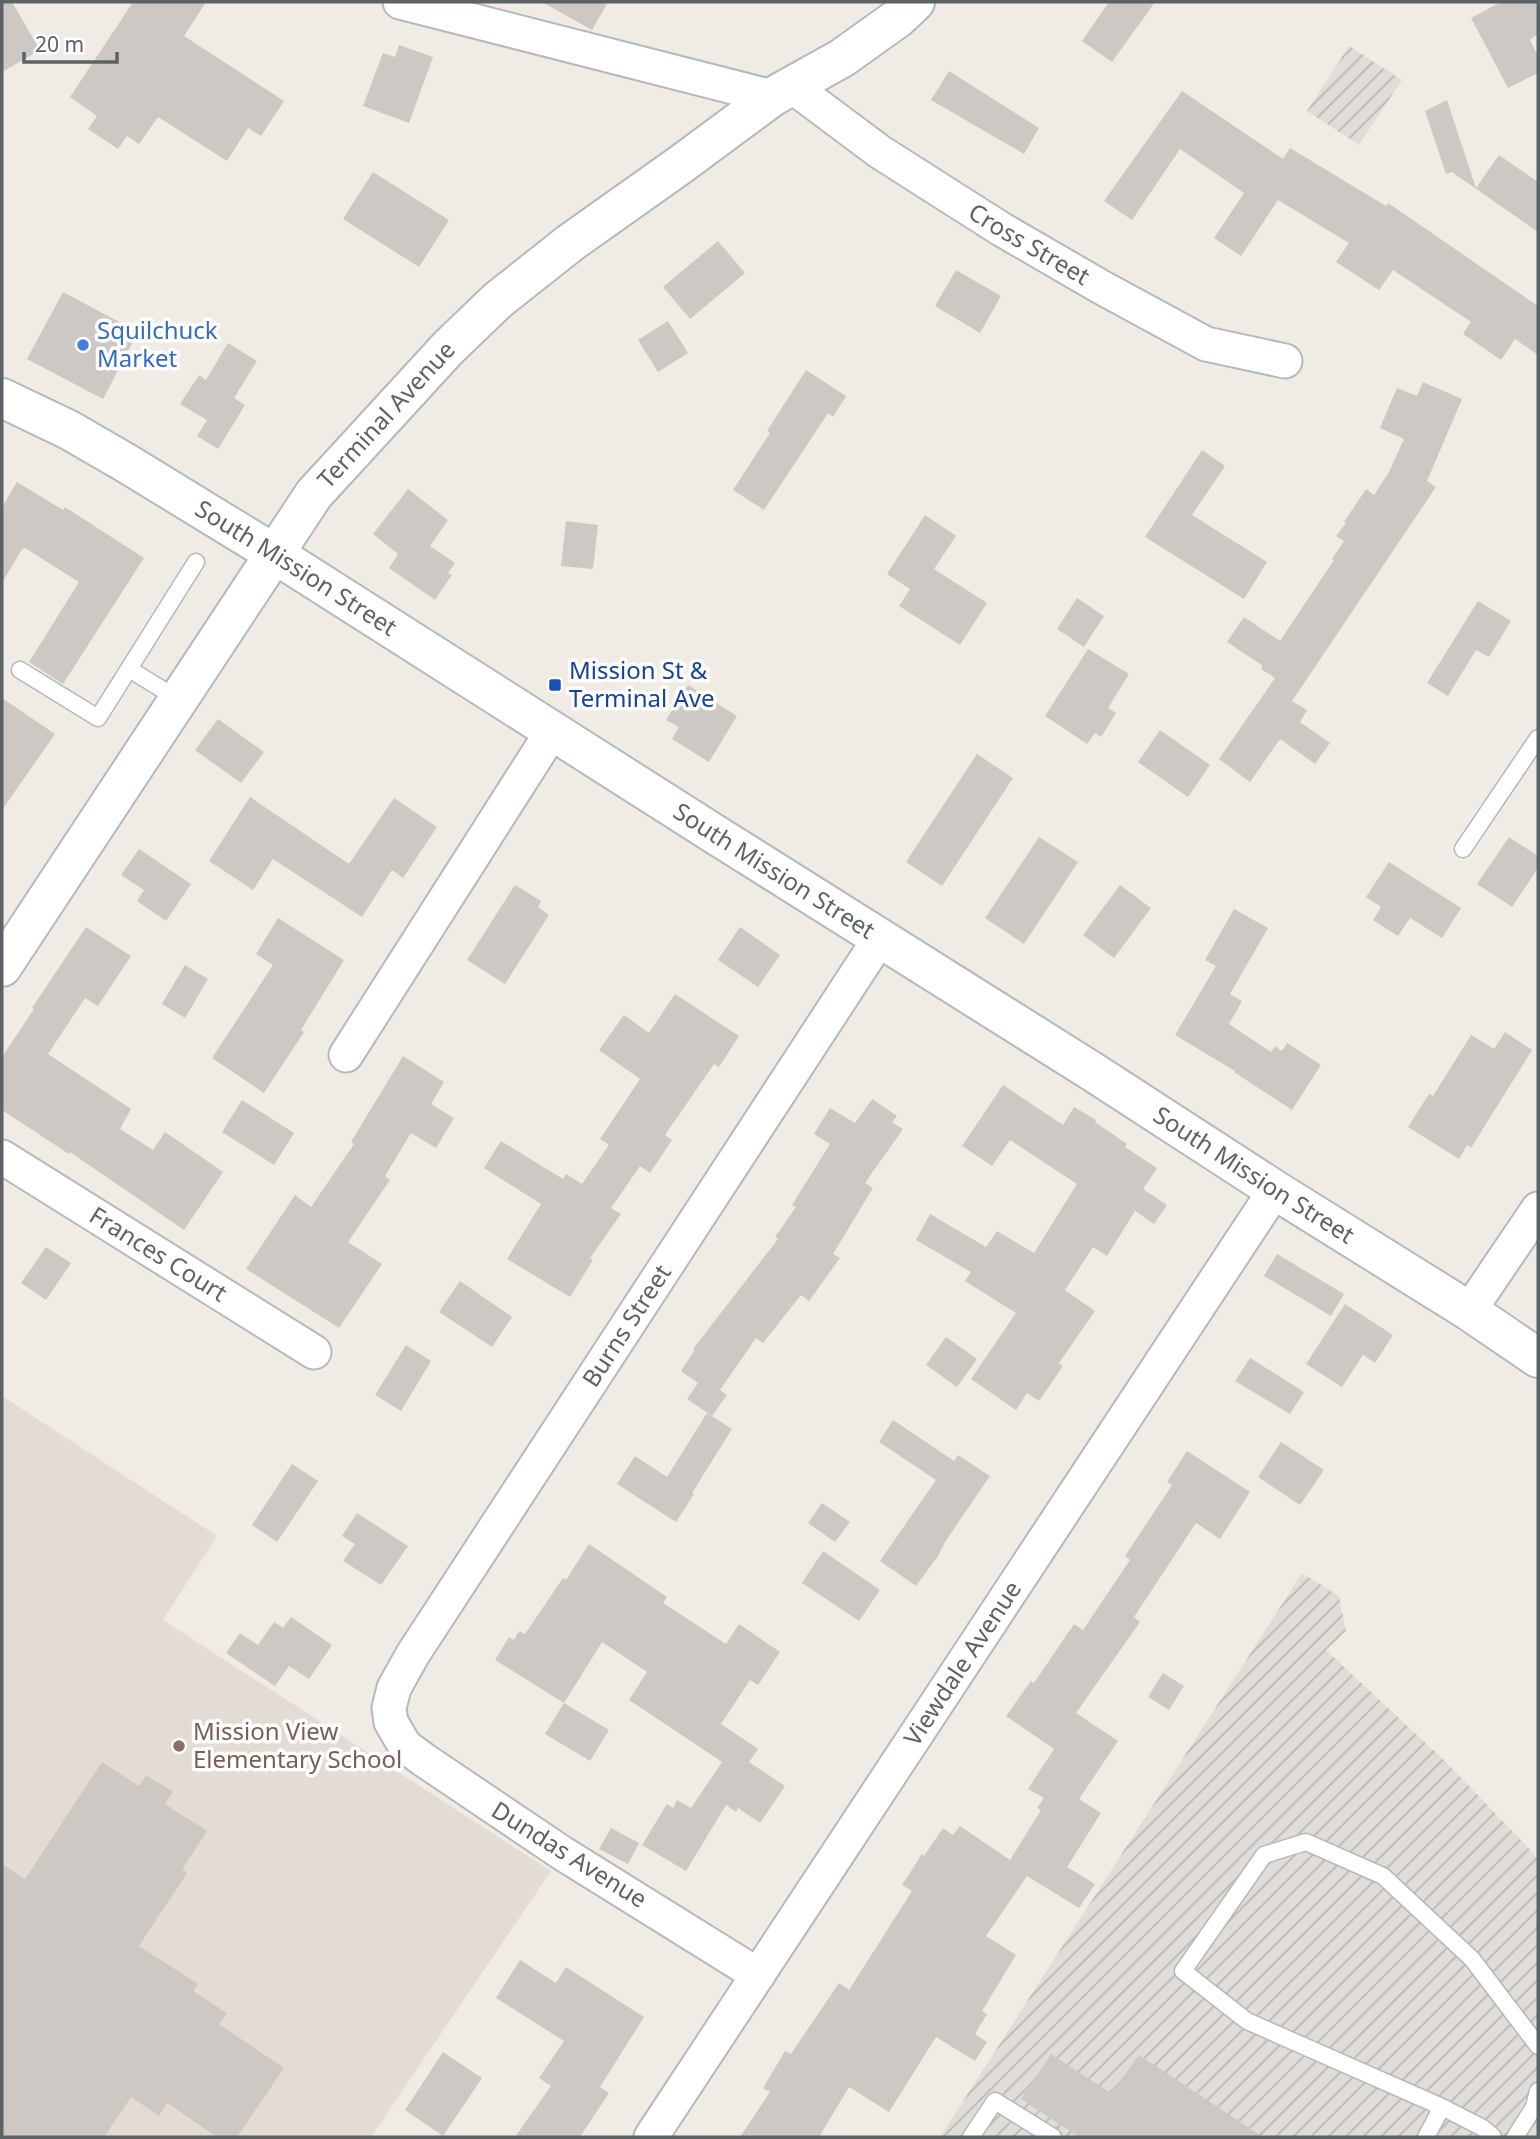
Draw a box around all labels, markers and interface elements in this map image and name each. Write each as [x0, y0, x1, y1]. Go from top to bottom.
scale bar [24, 21, 117, 65]
text: 20 m [35, 30, 84, 58]
street label: Cross Street [963, 195, 1097, 292]
place label: Squilchuck Market [97, 313, 218, 374]
street label: Terminal Avenue [309, 333, 462, 495]
marker: Squilchuck Market [75, 337, 91, 353]
street label: South Mission Street [190, 491, 404, 643]
place label: Mission St & Terminal Ave [569, 653, 715, 714]
marker: Mission St & Terminal Ave [547, 677, 563, 693]
street label: South Mission Street [668, 794, 882, 946]
street label: South Mission Street [1148, 1098, 1361, 1251]
street label: Frances Court [84, 1198, 234, 1309]
street label: Burns Street [574, 1257, 678, 1393]
street label: Viewdale Avenue [895, 1574, 1028, 1752]
place label: Mission View Elementary School [193, 1714, 402, 1775]
marker: Mission View Elementary School [171, 1738, 187, 1754]
street label: Dundas Avenue [486, 1793, 654, 1915]

